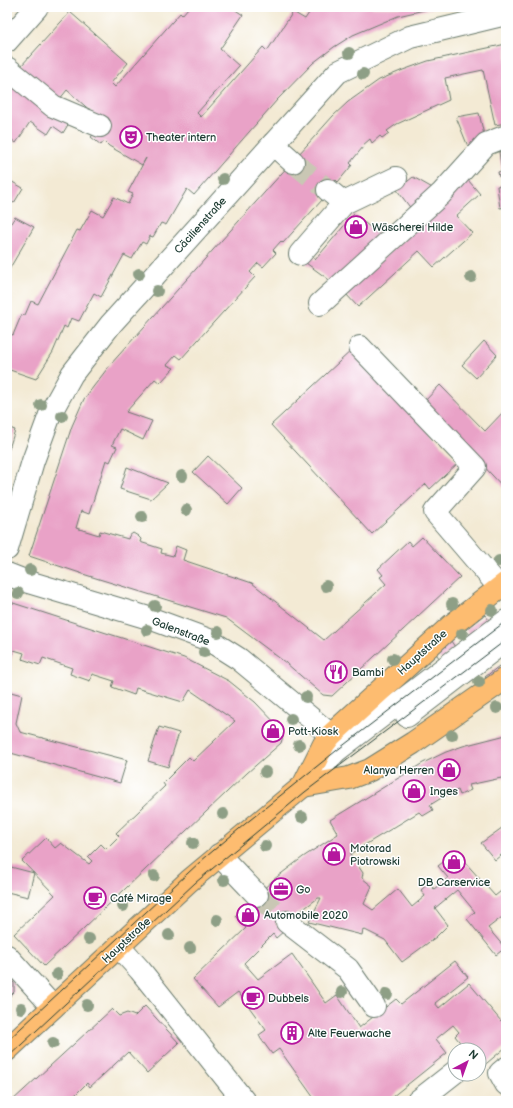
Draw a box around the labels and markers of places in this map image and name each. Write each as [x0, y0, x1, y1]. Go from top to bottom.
theatre icon: Theater intern [118, 124, 144, 150]
place label: Theater intern [146, 131, 216, 144]
shop icon: Wäscherei Hilde [343, 214, 369, 240]
place label: Wäscherei Hilde [372, 221, 454, 234]
restaurant icon: Bambi [323, 659, 349, 685]
place label: Bambi [352, 666, 384, 679]
shop icon: Pott-Kiosk [260, 718, 286, 744]
place label: Pott-Kiosk [288, 725, 339, 738]
shop icon: Alanya Herren [436, 757, 462, 783]
place label: Alanya Herren [364, 764, 434, 777]
shop icon: Inges [401, 778, 427, 804]
place label: Inges [430, 785, 459, 798]
shop icon: Motorad Piotrowski [321, 841, 347, 867]
place label: Motorad Piotrowski [350, 842, 400, 868]
shop icon: DB Carservice [441, 849, 467, 875]
office icon: Go [268, 876, 294, 902]
place label: DB Carservice [418, 876, 491, 889]
place label: Go [296, 883, 311, 896]
cafe icon: Café Mirage [82, 885, 108, 911]
place label: Café Mirage [110, 892, 172, 905]
shop icon: Automobile 2020 [235, 902, 261, 928]
place label: Automobile 2020 [264, 909, 348, 922]
cafe icon: Dubbels [240, 985, 266, 1011]
place label: Dubbels [268, 992, 310, 1005]
building icon: Alte Feuerwache [279, 1020, 305, 1046]
place label: Alte Feuerwache [308, 1027, 392, 1040]

